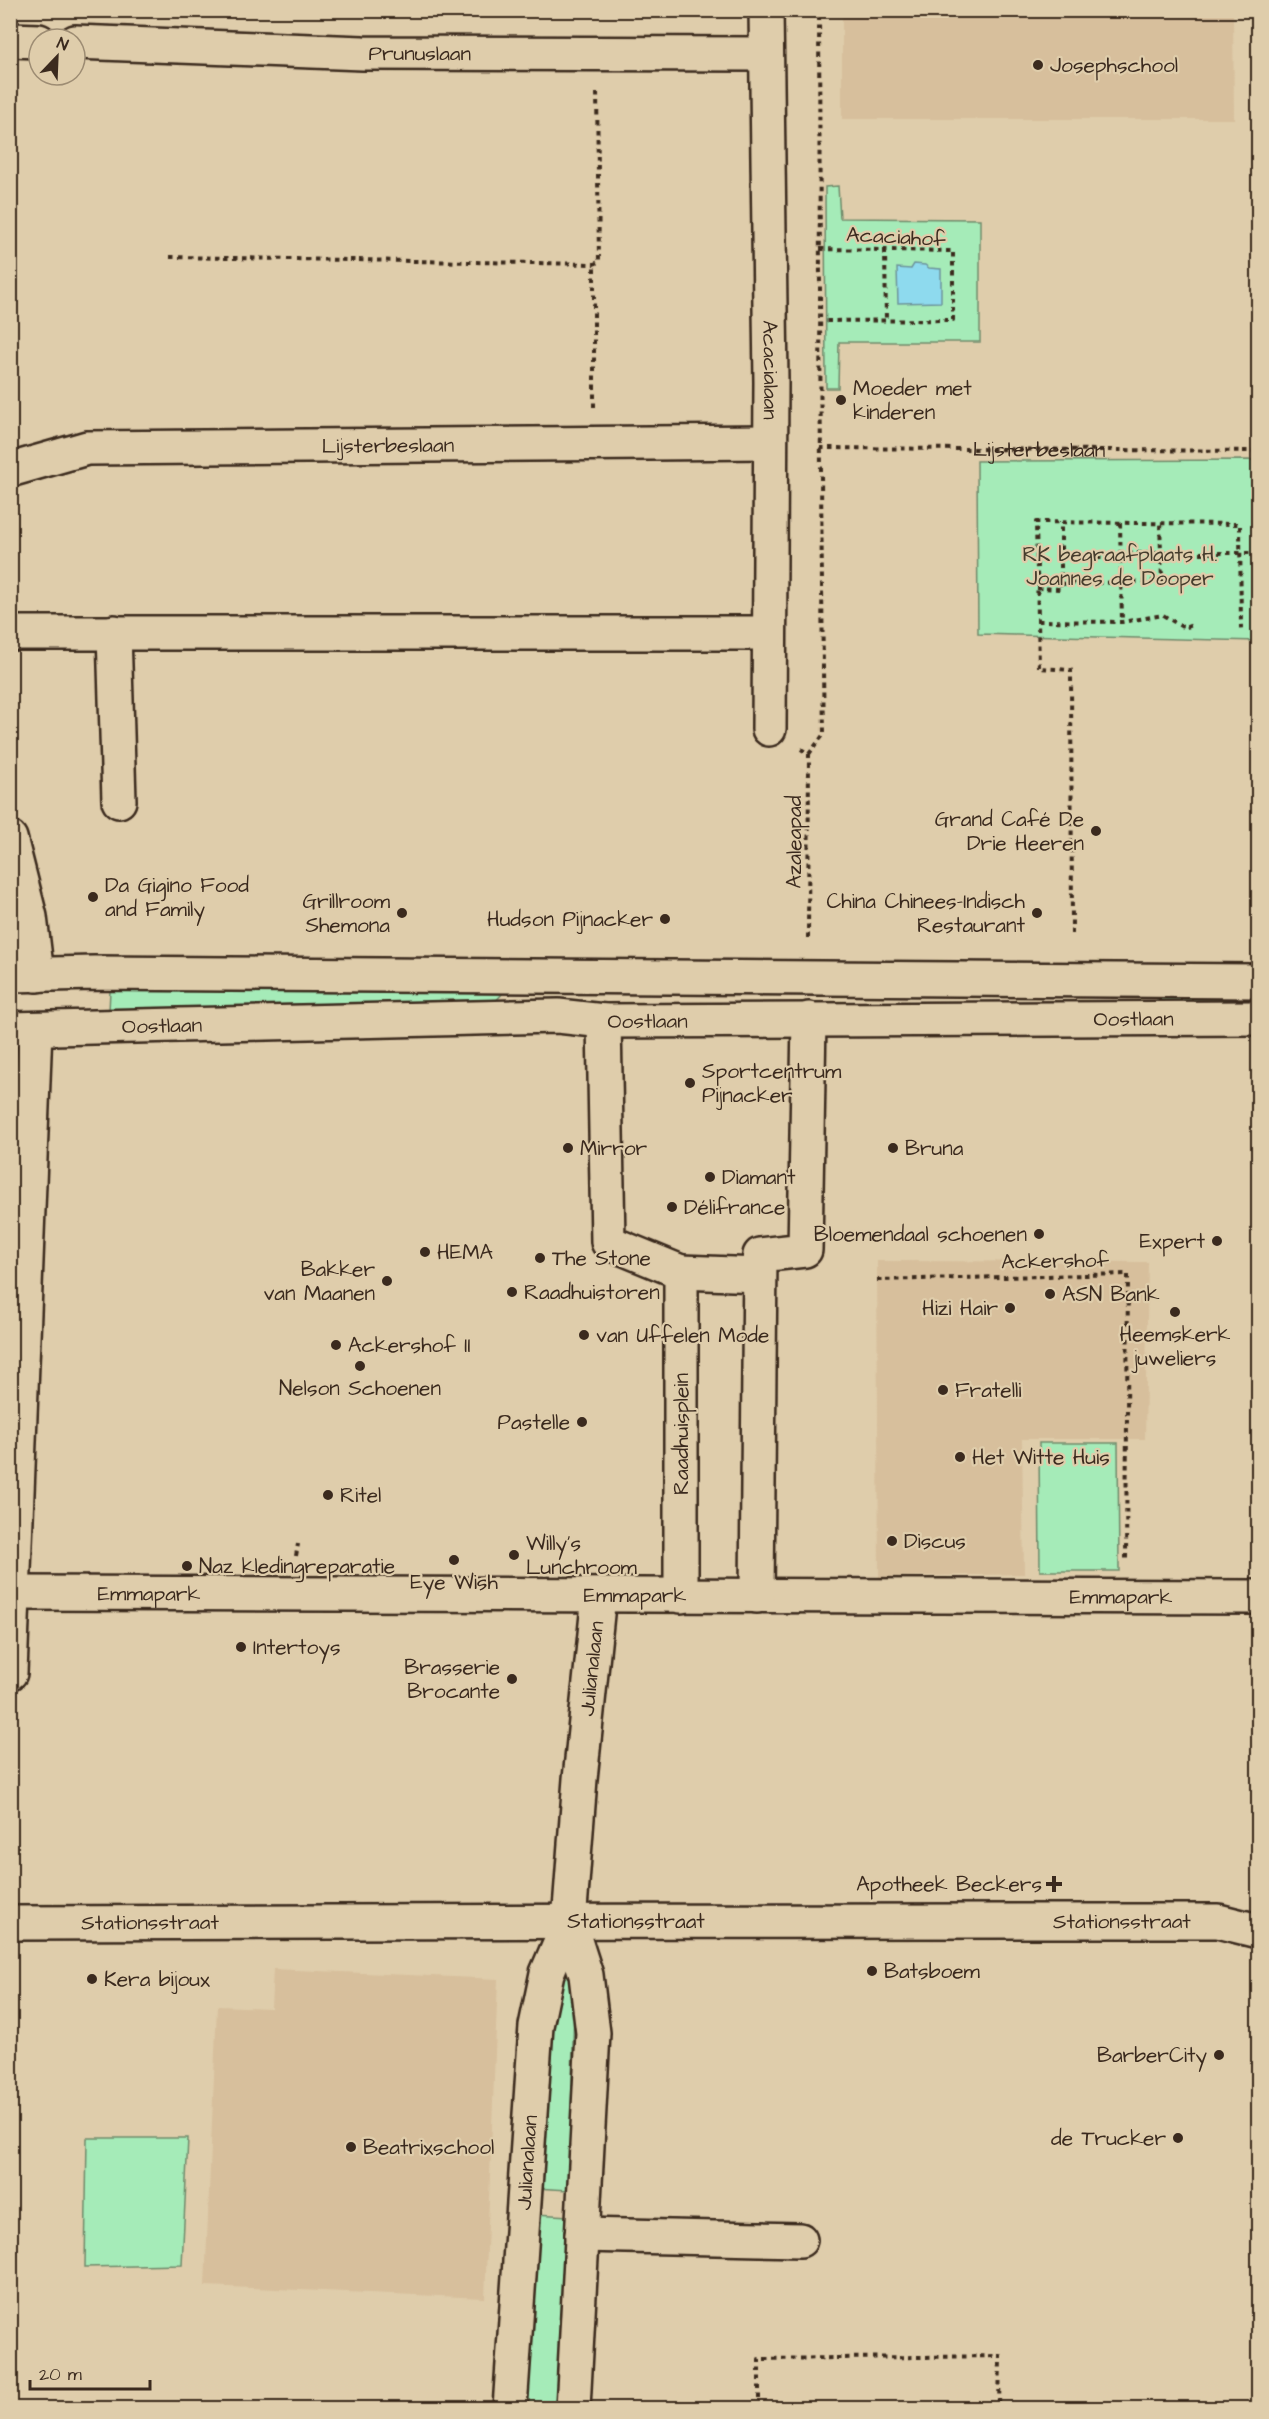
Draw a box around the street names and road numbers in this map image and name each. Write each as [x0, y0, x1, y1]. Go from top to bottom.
street label: Prunuslaan [368, 39, 471, 68]
street label: Acaciahof [846, 220, 947, 254]
street label: Acacialaan [756, 320, 786, 420]
street label: Lijsterbeslaan [322, 430, 454, 460]
street label: Lijsterbeslaan [973, 435, 1105, 464]
street label: Azaleapad [780, 795, 810, 889]
street label: Oostlaan [1093, 1004, 1174, 1033]
street label: Oostlaan [607, 1006, 688, 1035]
street label: Oostlaan [122, 1010, 202, 1041]
street label: Ackershof [1001, 1246, 1110, 1276]
street label: Raadhuisplein [667, 1373, 697, 1495]
street label: Emmapark [98, 1579, 201, 1609]
street label: Emmapark [584, 1580, 687, 1611]
street label: Emmapark [1070, 1582, 1173, 1612]
street label: Julianalaan [572, 1620, 611, 1717]
street label: Stationsstraat [81, 1907, 219, 1937]
street label: Stationsstraat [567, 1907, 705, 1936]
street label: Stationsstraat [1053, 1907, 1191, 1936]
street label: Julianalaan [509, 2114, 544, 2211]

